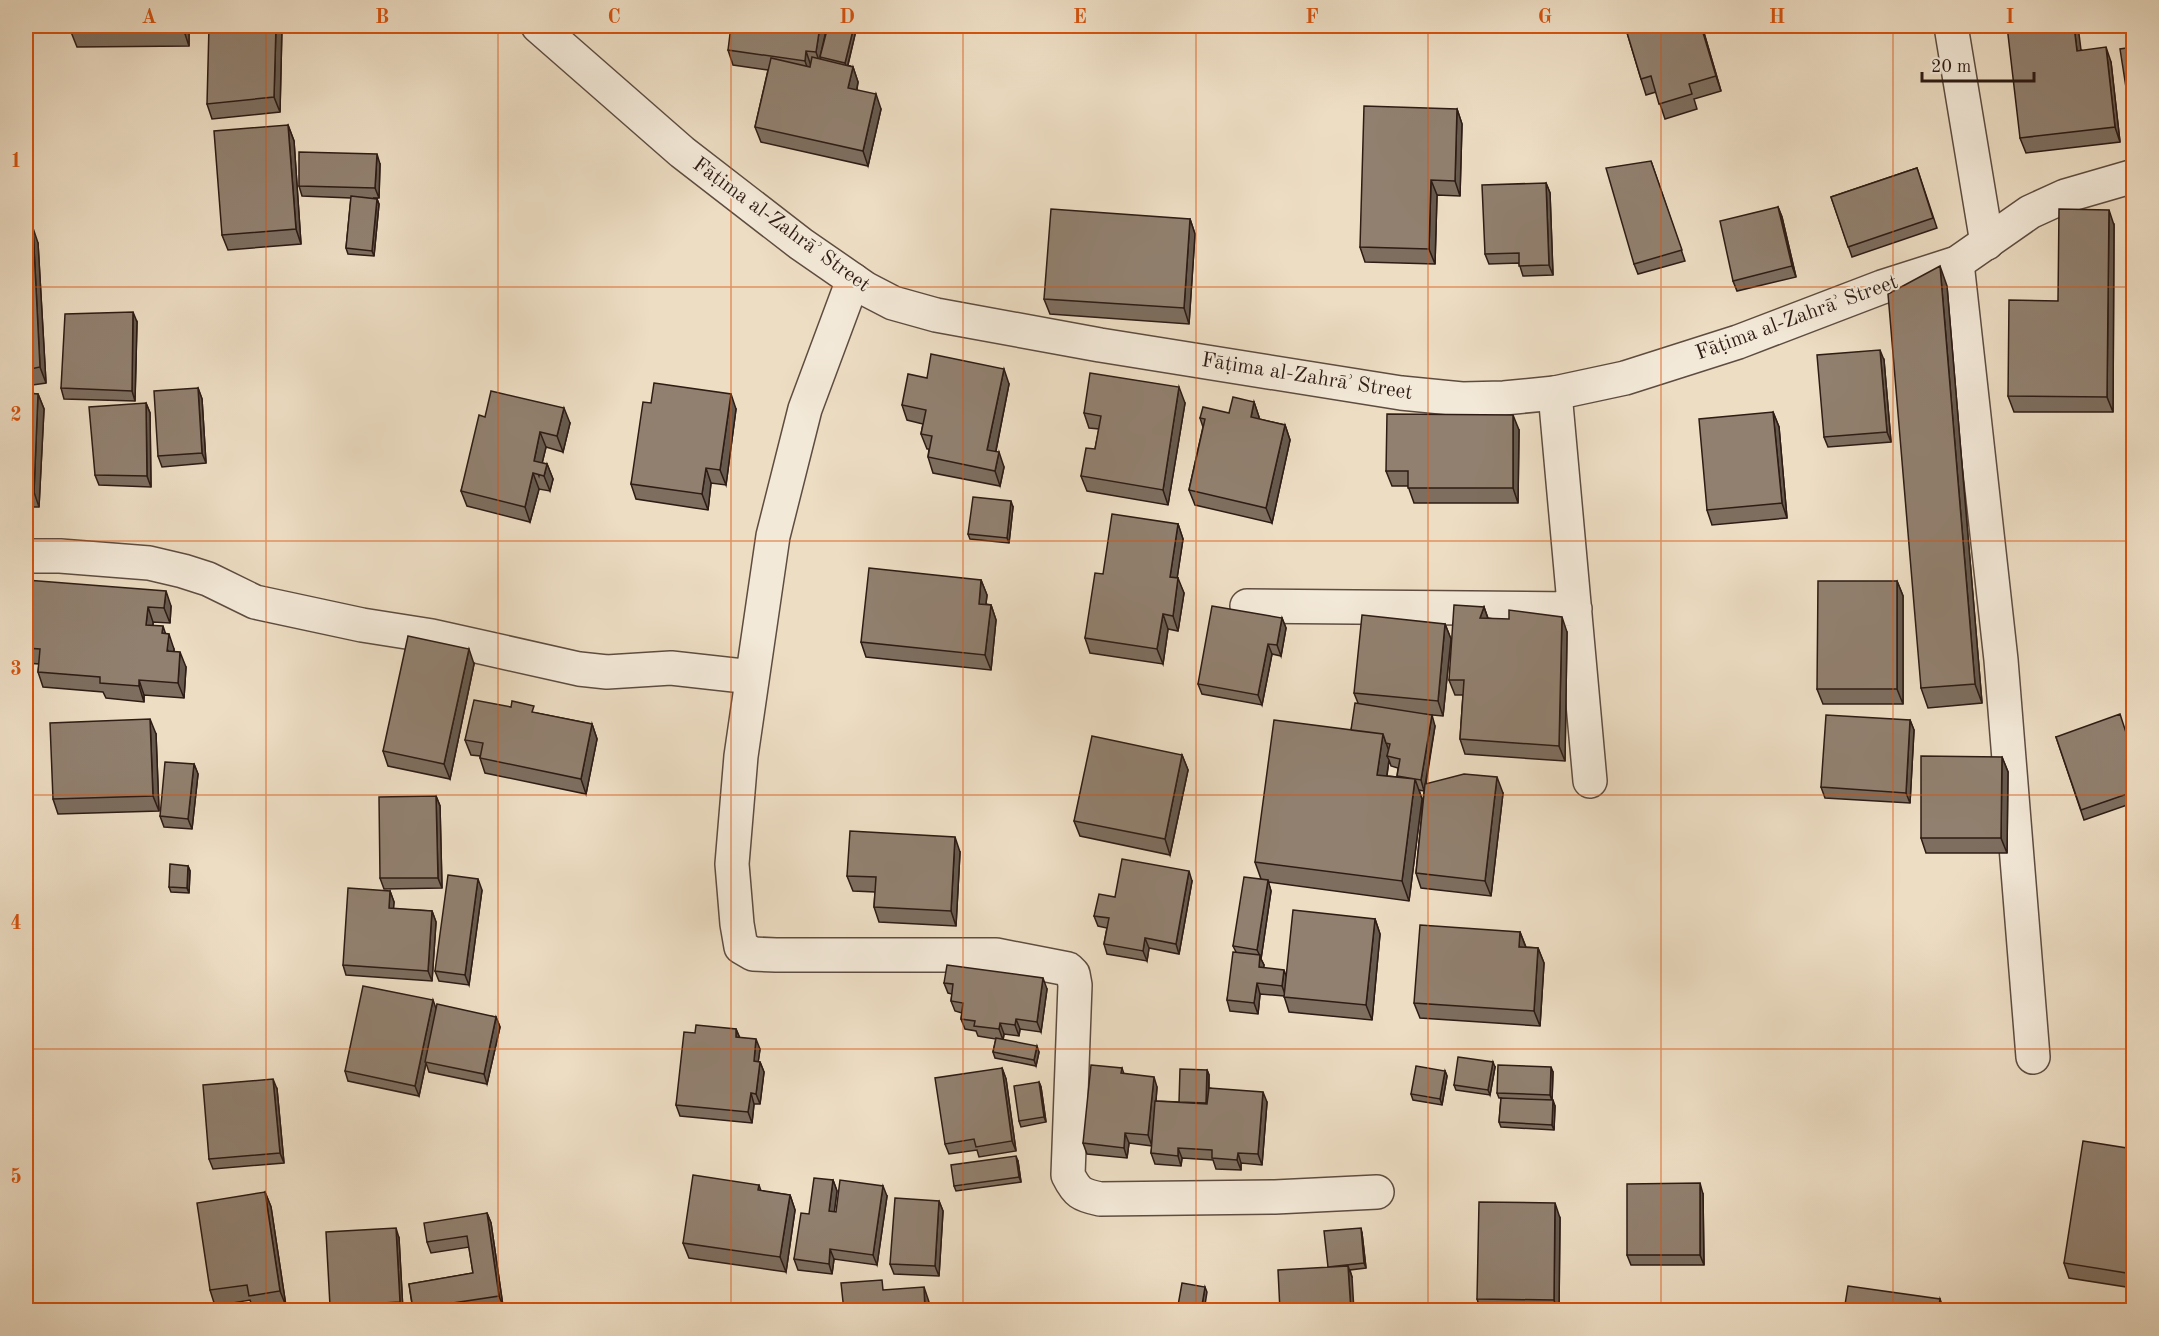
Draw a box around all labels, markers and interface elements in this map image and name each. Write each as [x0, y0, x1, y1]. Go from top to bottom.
text: A [141, 8, 157, 28]
text: B [375, 8, 389, 28]
text: C [607, 8, 621, 28]
text: D [839, 8, 855, 28]
text: E [1073, 8, 1087, 28]
text: F [1305, 8, 1319, 28]
text: G [1538, 8, 1552, 28]
text: H [1769, 8, 1785, 28]
text: I [2006, 8, 2014, 28]
scale bar [1922, 45, 2034, 83]
text: 20 m [1931, 58, 1971, 76]
text: 1 [10, 152, 22, 172]
street label: Fāṭima al-Zahrāʾ Street [688, 154, 874, 296]
street label: Fāṭima al-Zahrāʾ Street [1693, 272, 1901, 364]
street label: Fāṭima al-Zahrāʾ Street [1200, 350, 1414, 404]
text: 2 [10, 406, 22, 426]
text: 3 [10, 660, 22, 680]
text: 4 [10, 914, 22, 934]
text: 5 [10, 1167, 22, 1188]

